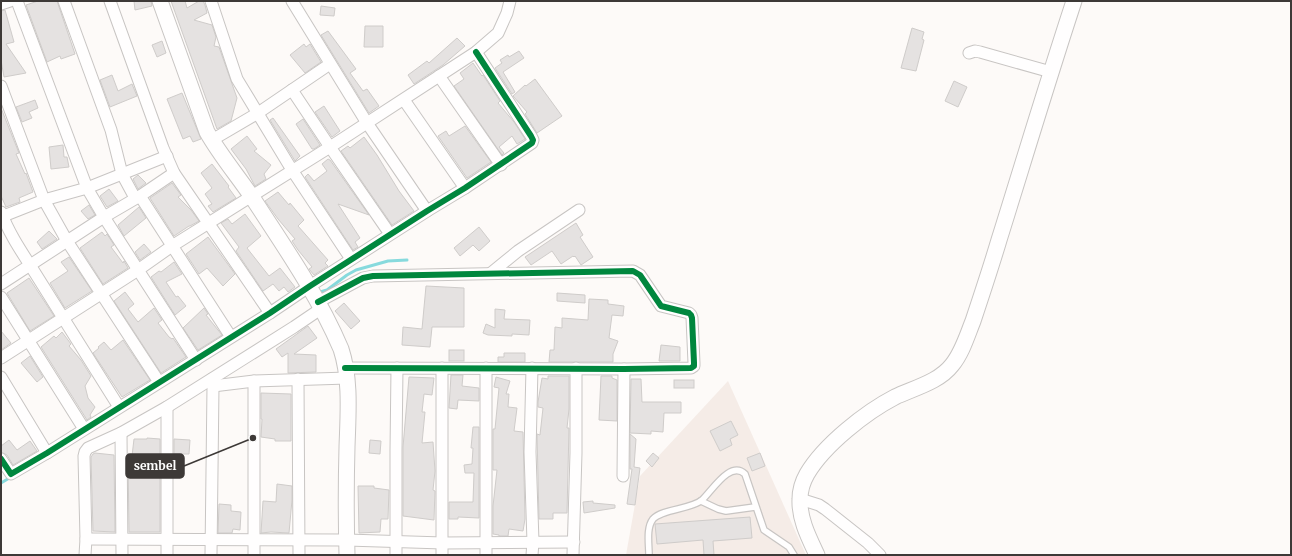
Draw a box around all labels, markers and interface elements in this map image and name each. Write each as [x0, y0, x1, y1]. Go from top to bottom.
callout: sembel [126, 454, 184, 478]
text: sembel [134, 458, 176, 473]

